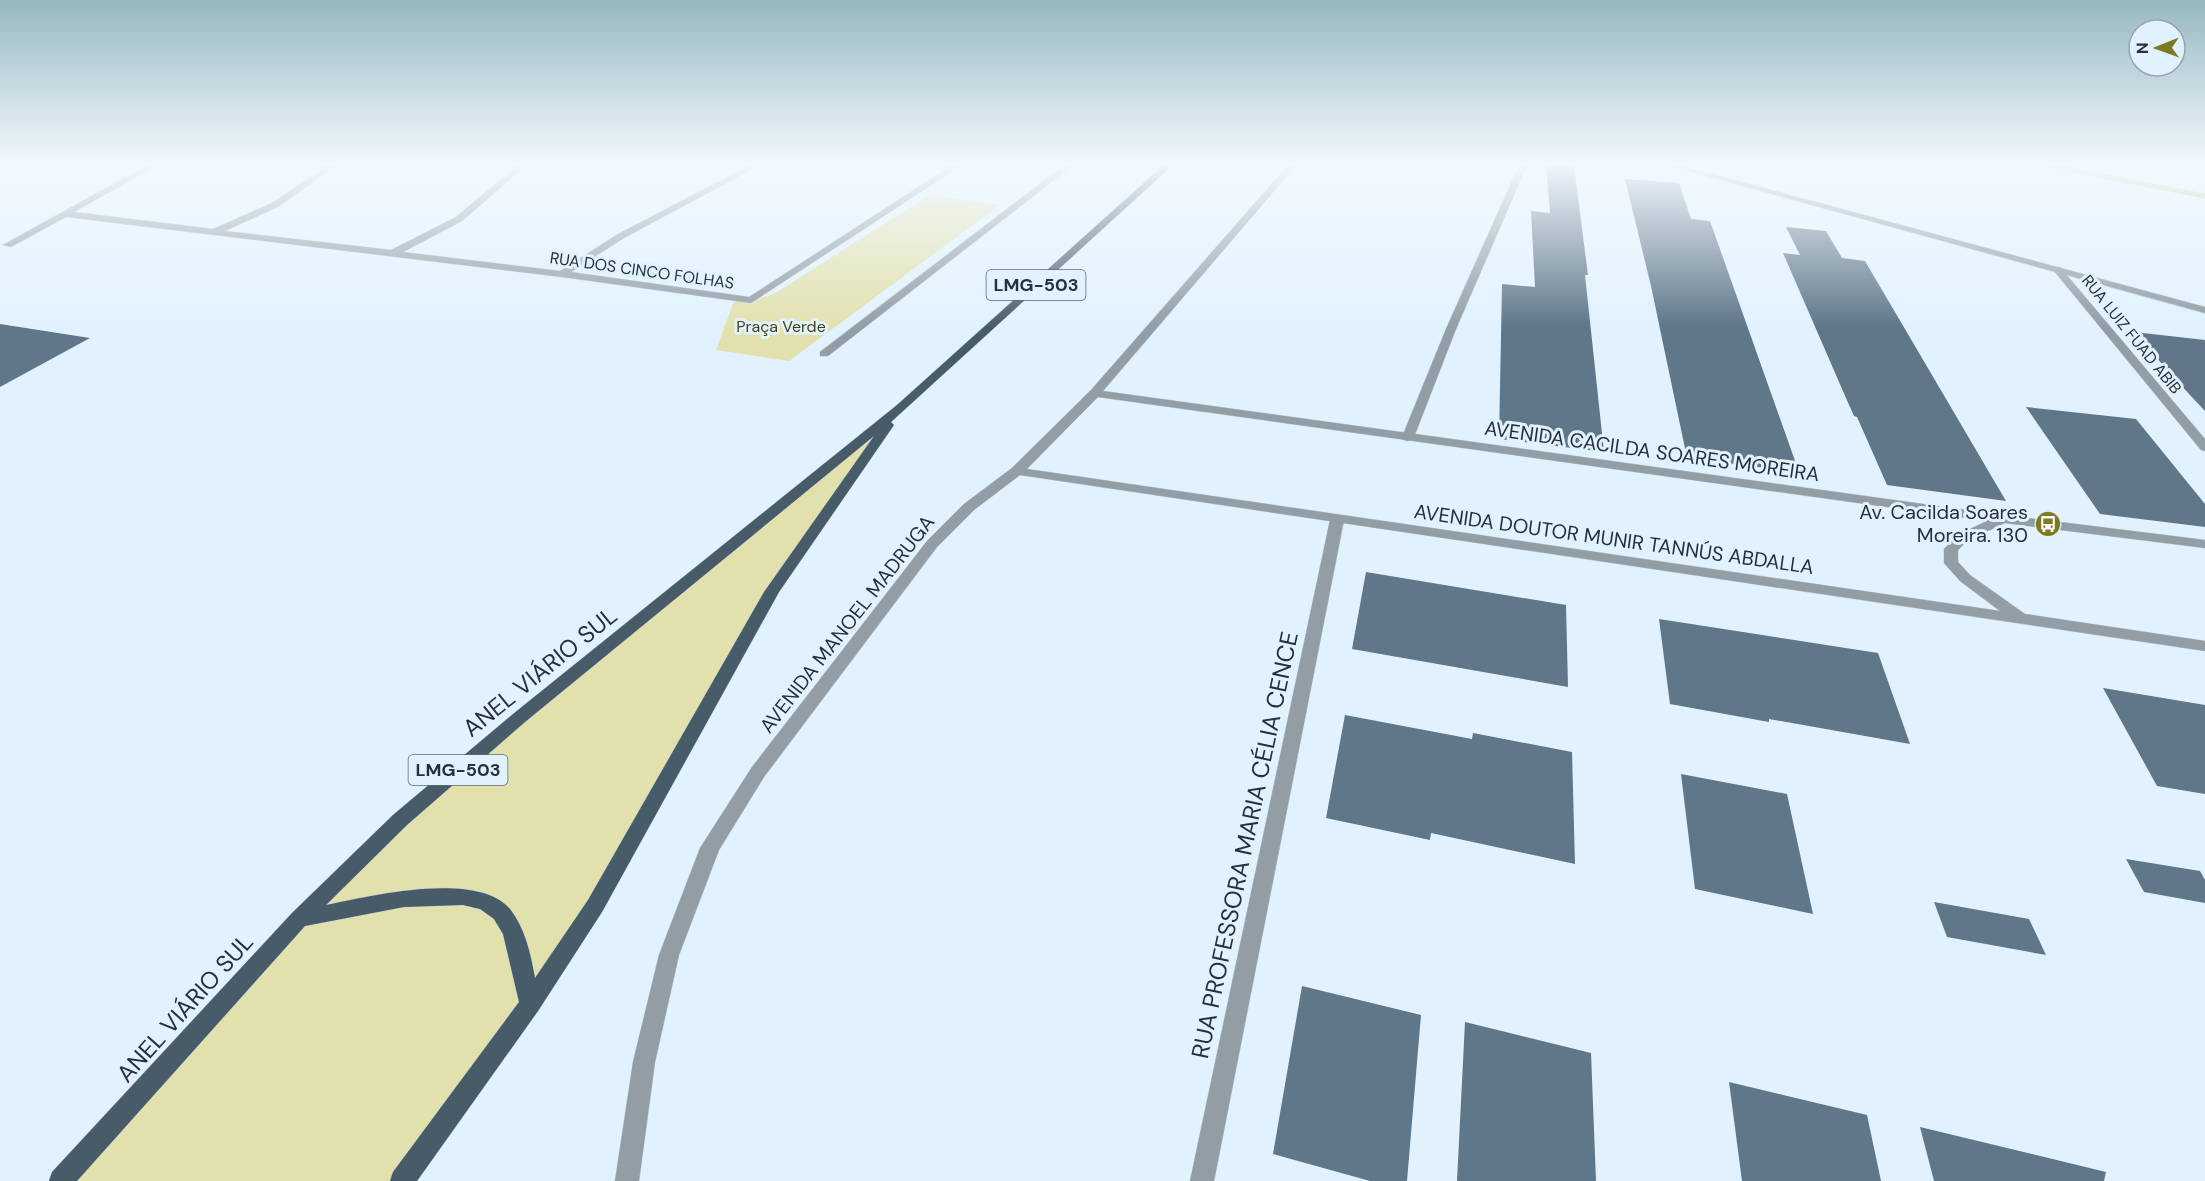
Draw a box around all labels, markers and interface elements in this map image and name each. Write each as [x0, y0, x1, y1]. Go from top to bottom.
north arrow [2127, 18, 2187, 78]
text: N [2132, 42, 2153, 54]
street label: RUA DOS CINCO FOLHAS [548, 247, 735, 294]
road number: LMG-503 [986, 270, 1086, 300]
street label: RUA LUIZ FUAD ABIB [2077, 270, 2186, 398]
park label: Praça Verde [736, 316, 826, 337]
street label: AVENIDA CACILDA SOARES MOREIRA [1483, 415, 1821, 487]
street label: AVENIDA DOUTOR MUNIR TANNÚS ABDALLA [1412, 498, 1816, 580]
place label: Av. Cacilda Soares Moreira. 130 [1859, 499, 2028, 548]
bus stop icon: Av. Cacilda Soares Moreira. 130 [2033, 509, 2063, 539]
street label: AVENIDA MANOEL MADRUGA [754, 510, 940, 738]
street label: ANEL VIÁRIO SUL [456, 600, 623, 743]
street label: RUA PROFESSORA MARIA CÉLIA CENCE [1184, 629, 1305, 1061]
road number: LMG-503 [408, 755, 508, 785]
street label: ANEL VIÁRIO SUL [110, 927, 260, 1089]

